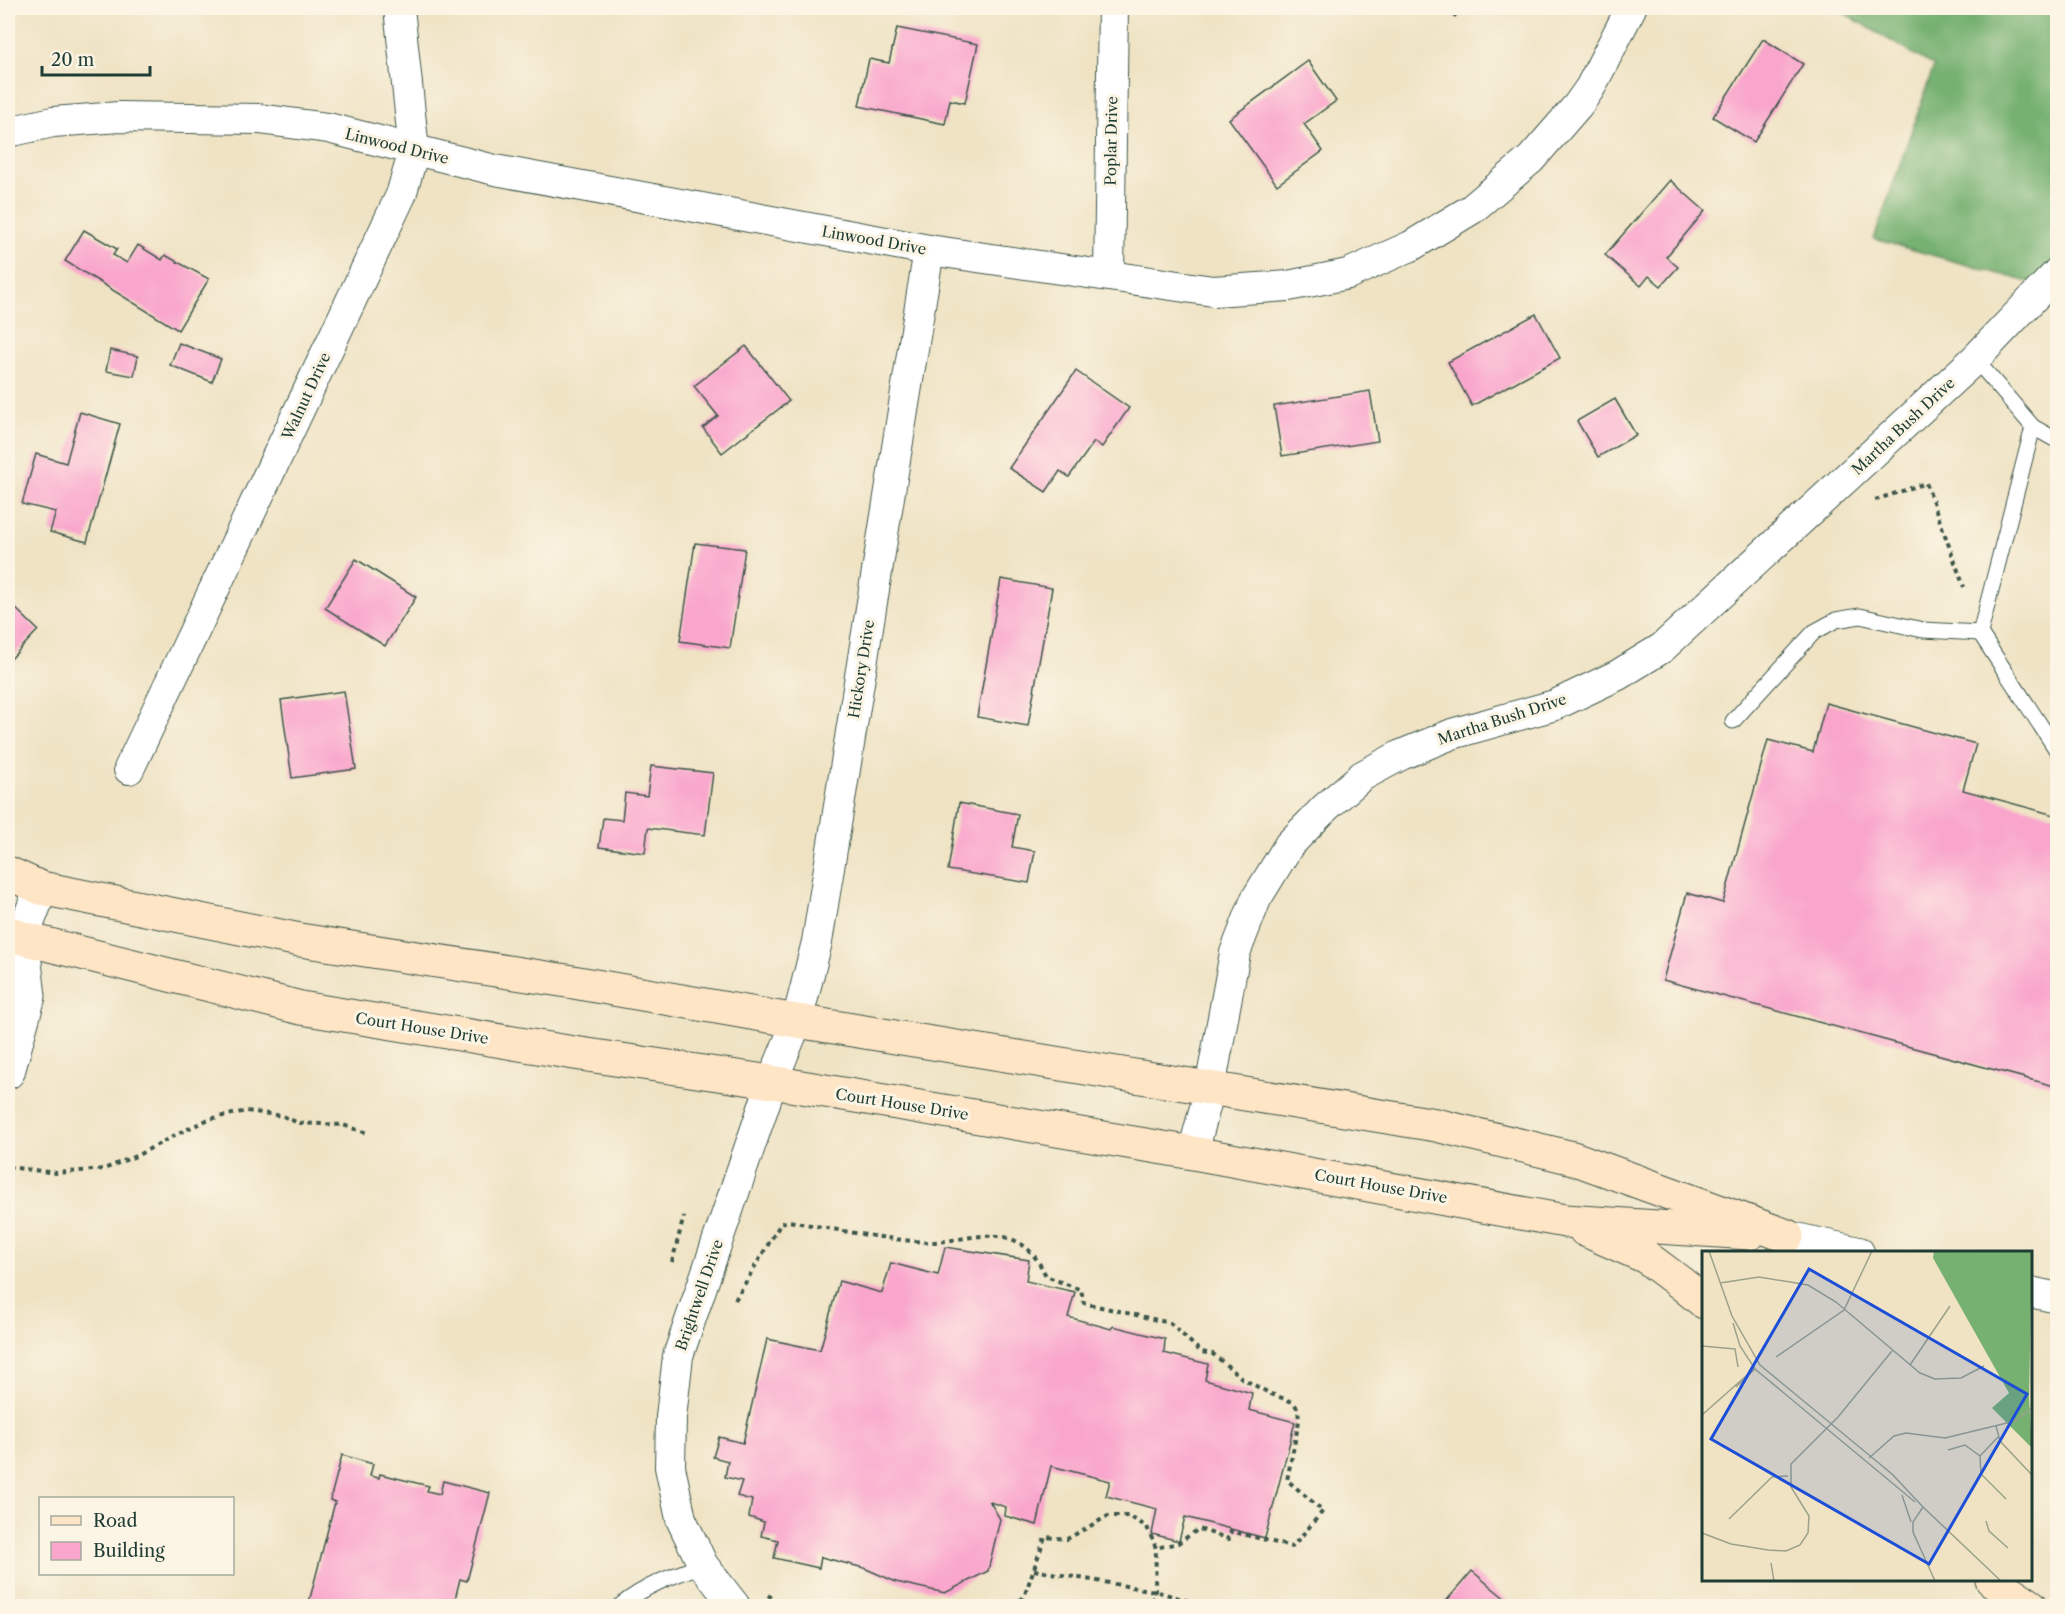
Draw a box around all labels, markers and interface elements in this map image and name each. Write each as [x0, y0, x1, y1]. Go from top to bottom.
scale bar [42, 39, 150, 77]
text: 20 m [51, 49, 95, 71]
street label: Poplar Drive [1101, 96, 1121, 186]
street label: Linwood Drive [343, 124, 451, 168]
street label: Linwood Drive [820, 221, 928, 259]
street label: Walnut Drive [277, 349, 335, 444]
street label: Martha Bush Drive [1847, 373, 1959, 479]
street label: Hickory Drive [844, 618, 878, 720]
street label: Martha Bush Drive [1435, 689, 1569, 749]
street label: Court House Drive [354, 1008, 490, 1048]
street label: Court House Drive [834, 1084, 970, 1124]
street label: Court House Drive [1313, 1165, 1449, 1207]
street label: Brightwell Drive [671, 1237, 727, 1353]
inset map [1702, 1251, 2032, 1581]
legend [39, 1497, 234, 1575]
text: Road [93, 1510, 138, 1532]
text: Building [93, 1540, 165, 1562]

